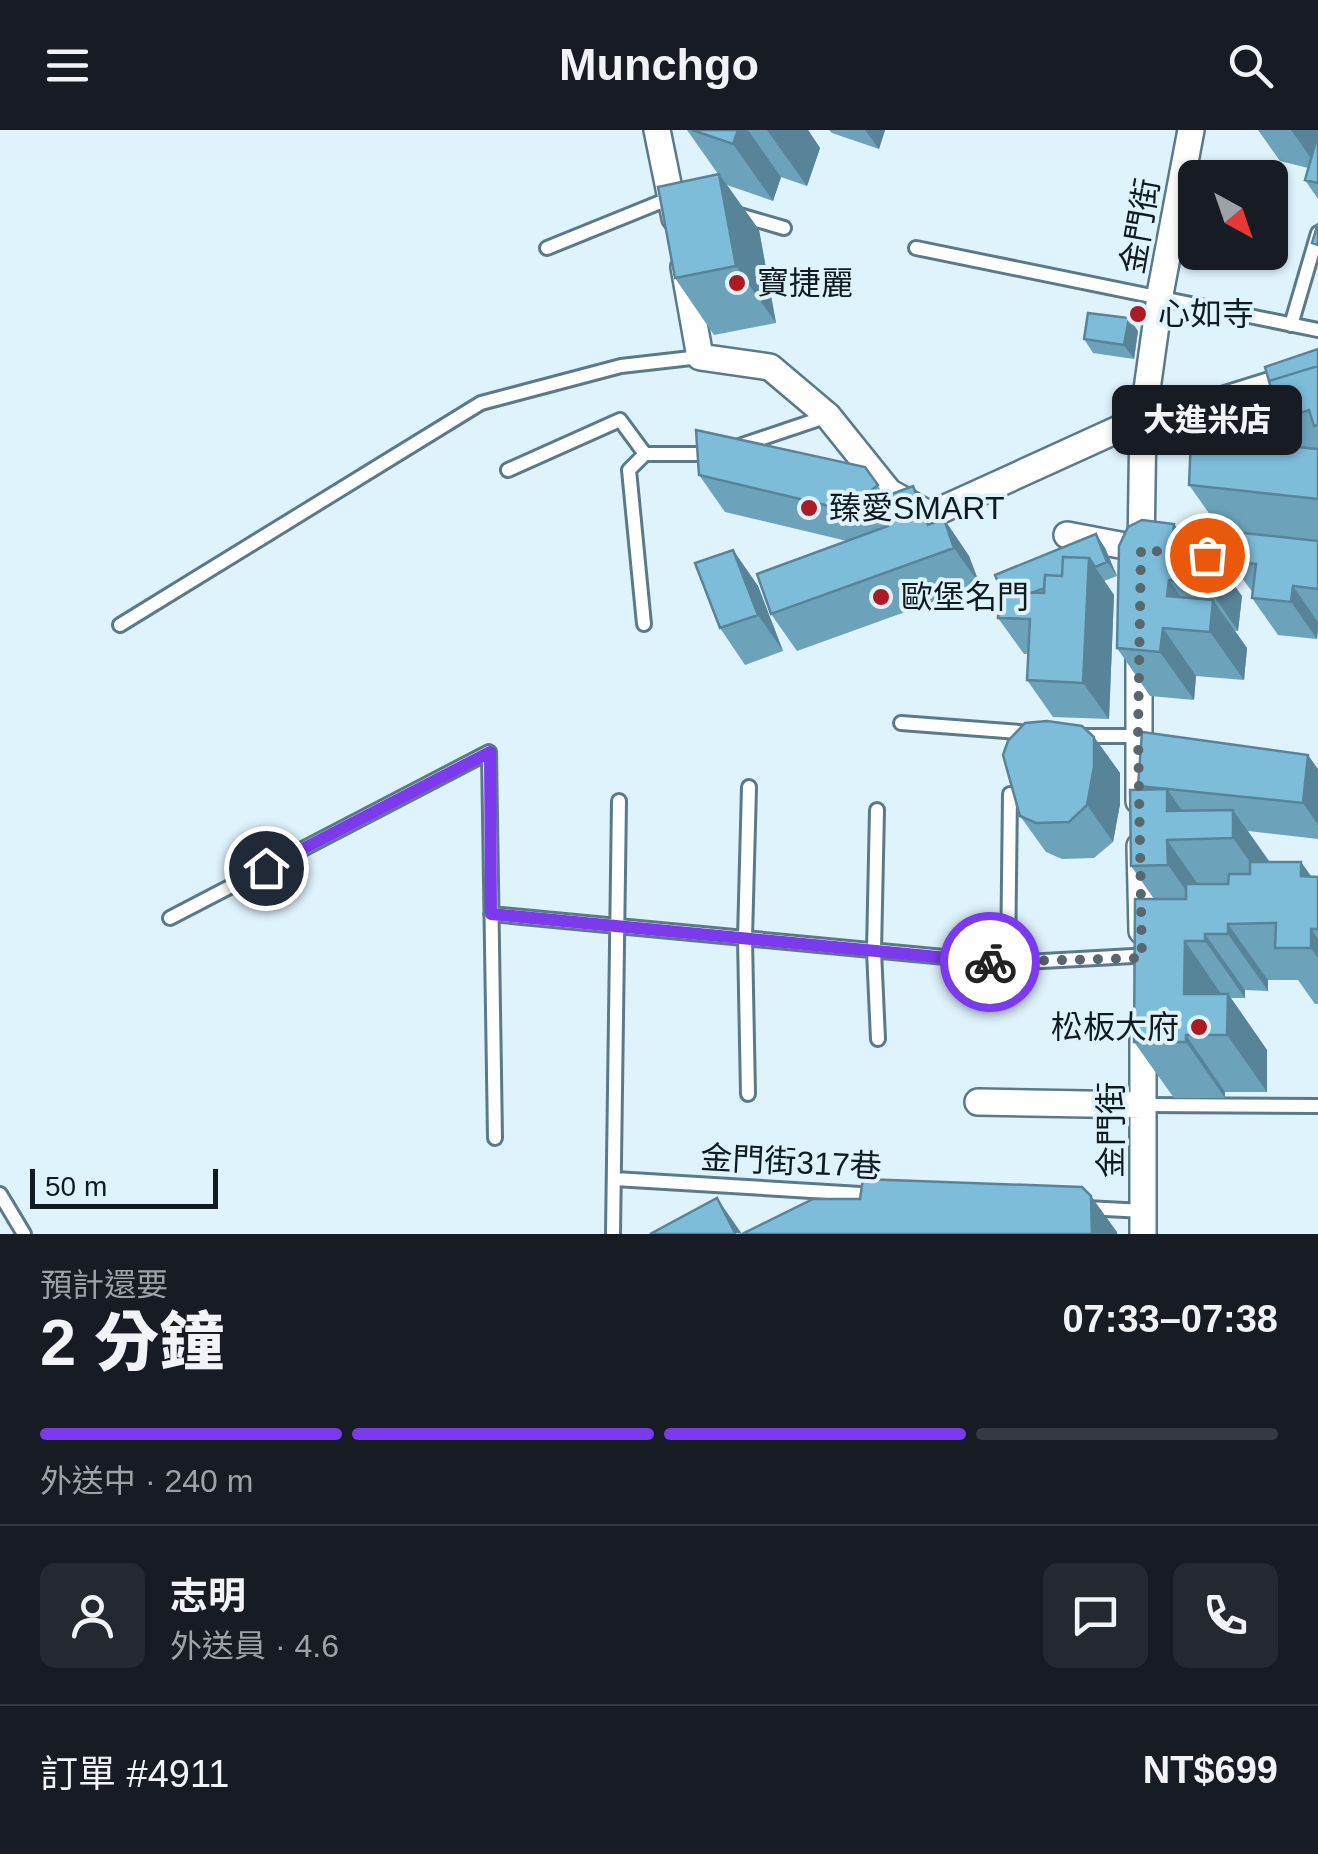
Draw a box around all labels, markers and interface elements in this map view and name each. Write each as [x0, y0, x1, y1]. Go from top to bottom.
icon: menu [40, 38, 95, 93]
icon: search [1223, 38, 1278, 93]
text: Munchgo [559, 39, 759, 90]
north arrow [1178, 160, 1288, 270]
map controls [1178, 160, 1288, 270]
street label: 金門街 [1114, 176, 1166, 276]
place label: 寶捷麗 [757, 265, 853, 301]
marker: 寶捷麗 [726, 272, 748, 294]
place label: 心如寺 [1158, 296, 1254, 332]
marker: 心如寺 [1127, 303, 1149, 325]
callout: 大進米店 [1112, 385, 1302, 455]
text: 大進米店 [1143, 402, 1271, 438]
place label: 臻愛SMART [829, 490, 1004, 526]
marker: 臻愛SMART [798, 497, 820, 519]
pin [1165, 513, 1250, 598]
icon: bag [1180, 528, 1235, 583]
place label: 歐堡名門 [901, 579, 1029, 615]
marker: 歐堡名門 [870, 586, 892, 608]
pin [224, 826, 309, 911]
icon: home [239, 841, 294, 896]
courier [940, 912, 1040, 1012]
icon: bike [963, 935, 1018, 990]
place label: 松板大府 [1051, 1009, 1179, 1045]
marker: 松板大府 [1188, 1016, 1210, 1038]
street label: 金門街 [1093, 1082, 1129, 1178]
street label: 金門街317巷 [699, 1139, 883, 1185]
scale bar [30, 1164, 218, 1208]
text: 50 m [45, 1171, 107, 1202]
text: 預計還要 [40, 1267, 168, 1303]
text: 07:33–07:38 [1062, 1298, 1278, 1340]
text: 2 分鐘 [40, 1306, 224, 1379]
text: 外送中 · 240 m [40, 1463, 253, 1499]
button: person [40, 1563, 145, 1668]
button: chat [1043, 1563, 1148, 1668]
button: phone [1173, 1563, 1278, 1668]
text: 志明 [170, 1575, 246, 1617]
text: 外送員 · 4.6 [170, 1628, 339, 1664]
text: NT$699 [1143, 1749, 1278, 1791]
text: 訂單 #4911 [40, 1753, 229, 1795]

